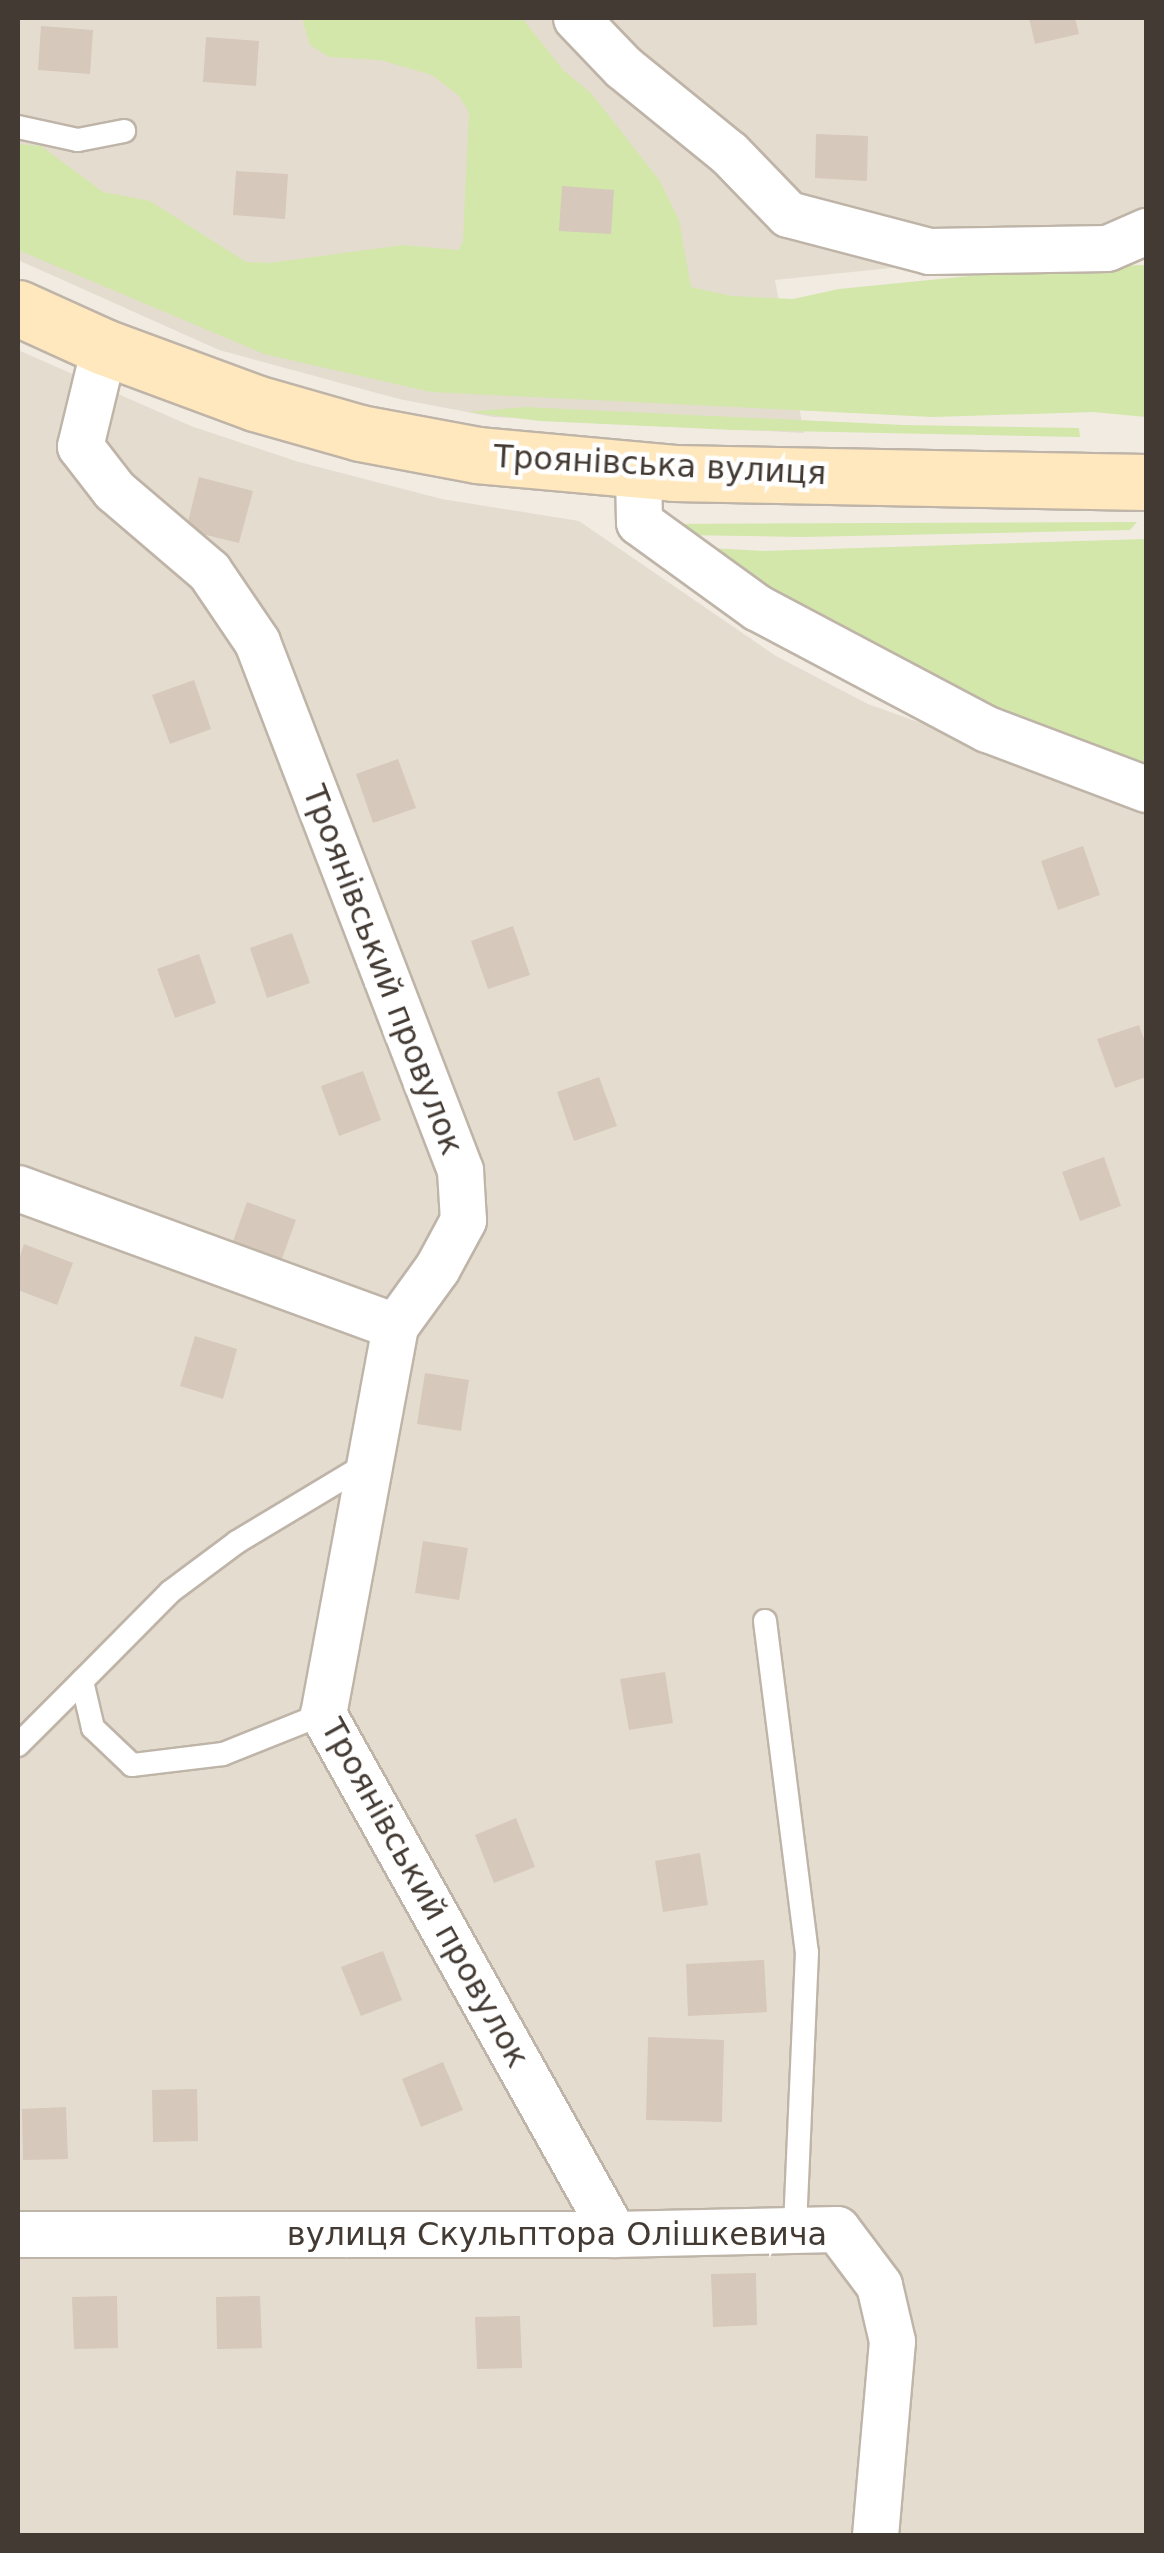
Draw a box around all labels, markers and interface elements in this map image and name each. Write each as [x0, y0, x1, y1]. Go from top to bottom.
street label: Троянівська вулиця [493, 437, 827, 493]
street label: Троянівський провулок [295, 780, 471, 1160]
street label: Троянівський провулок [313, 1712, 537, 2074]
street label: вулиця Скульптора Олішкевича [287, 2215, 827, 2253]

